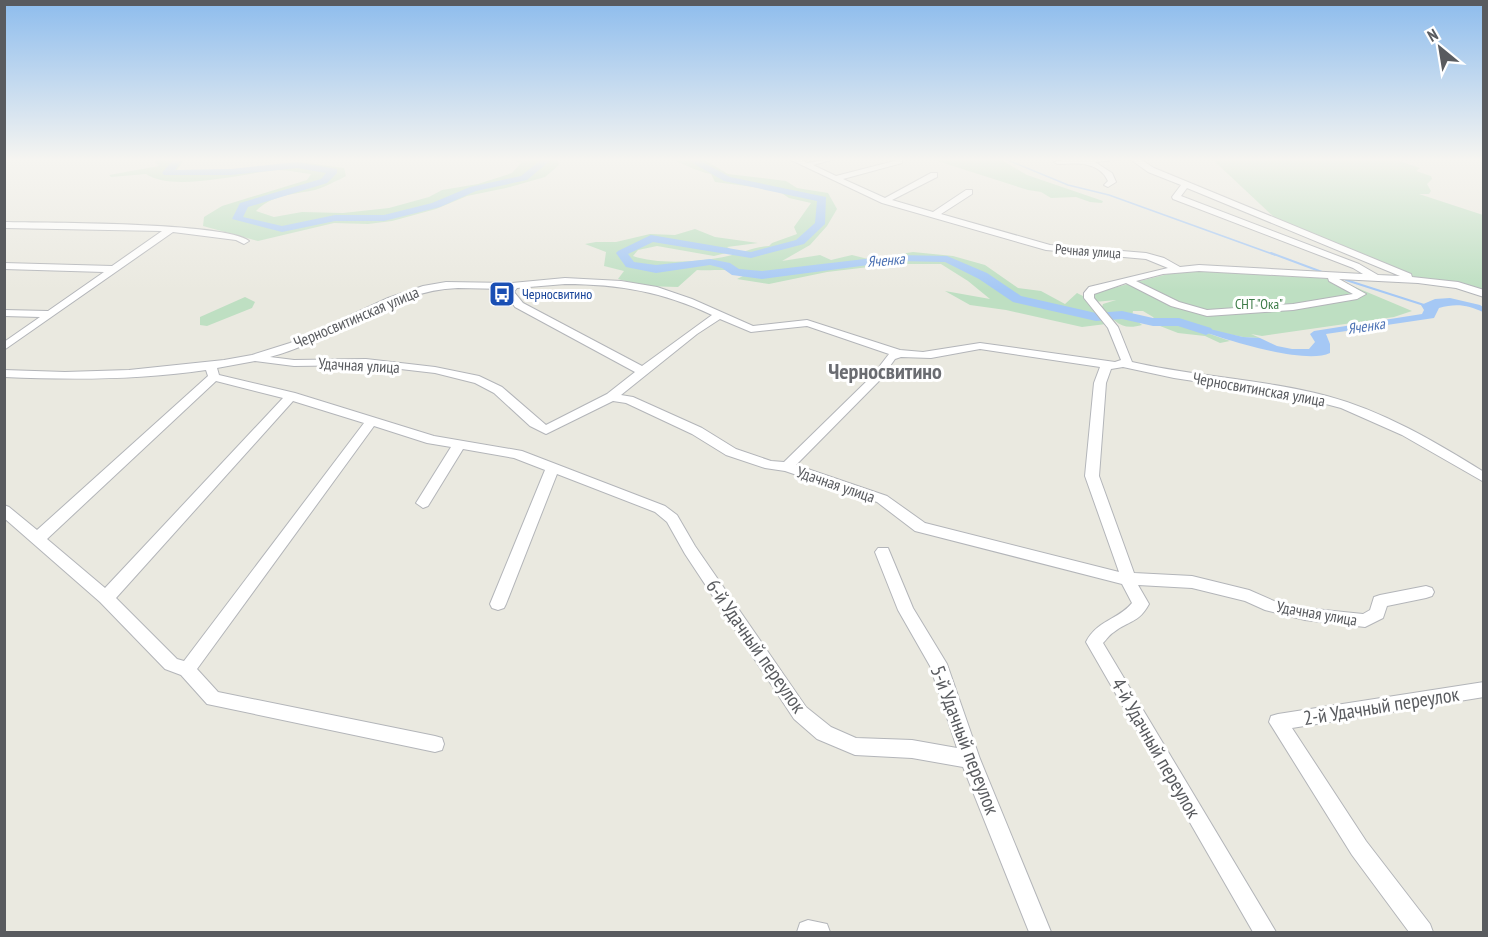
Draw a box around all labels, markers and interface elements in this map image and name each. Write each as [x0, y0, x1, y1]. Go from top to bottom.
north arrow [1410, 18, 1470, 78]
text: N [1424, 24, 1441, 46]
street label: Речная улица [1054, 240, 1122, 262]
water label: Яченка [867, 249, 906, 271]
bus stop icon: Черносвитино [487, 279, 517, 309]
street label: Черносвитинская улица [290, 282, 422, 352]
place label: Черносвитино [522, 285, 592, 303]
park label: СНТ "Ока" [1235, 295, 1283, 313]
water label: Яченка [1346, 314, 1387, 338]
street label: Удачная улица [318, 353, 400, 377]
district label: Черносвитино [828, 357, 942, 385]
street label: Черносвитинская улица [1191, 368, 1327, 410]
street label: Удачная улица [794, 461, 878, 507]
street label: 6-й Удачный переулок [700, 574, 812, 718]
street label: Удачная улица [1275, 596, 1359, 630]
street label: 5-й Удачный переулок [925, 662, 1005, 818]
street label: 4-й Удачный переулок [1105, 673, 1207, 823]
street label: 2-й Удачный переулок [1301, 681, 1461, 731]

